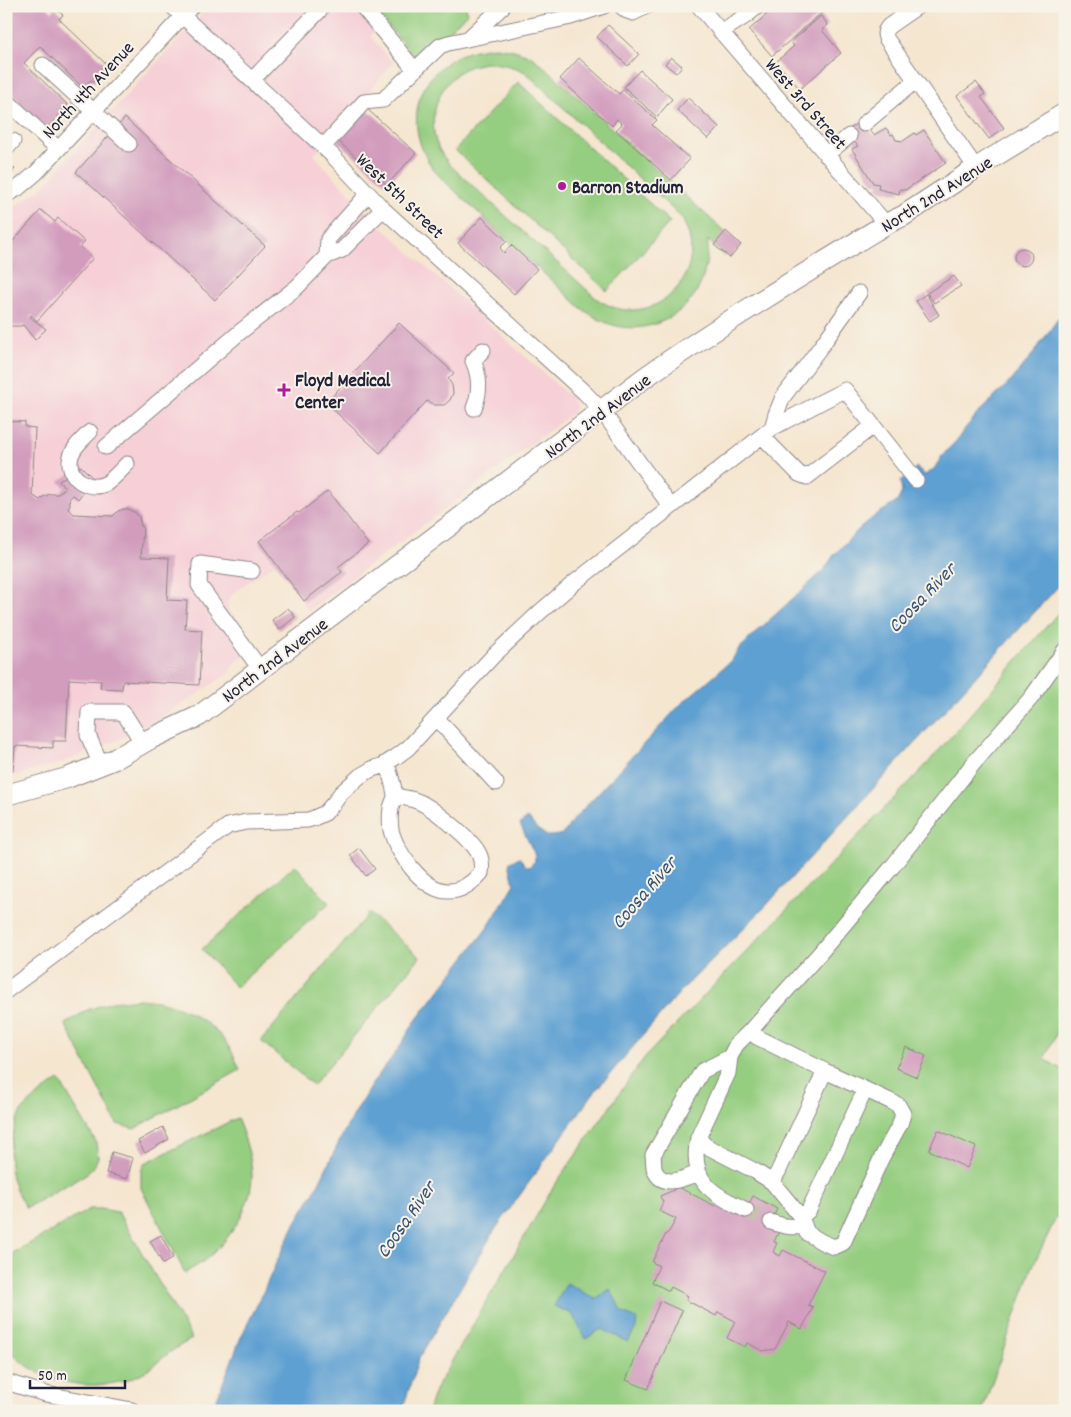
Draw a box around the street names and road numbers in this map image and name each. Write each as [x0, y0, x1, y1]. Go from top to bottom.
street label: North 4th Avenue [37, 37, 142, 146]
street label: West 3rd Street [757, 54, 852, 157]
street label: West 5th Street [348, 148, 449, 247]
street label: North 2nd Avenue [877, 151, 999, 241]
street label: North 2nd Avenue [540, 369, 658, 467]
street label: North 2nd Avenue [217, 613, 335, 711]

